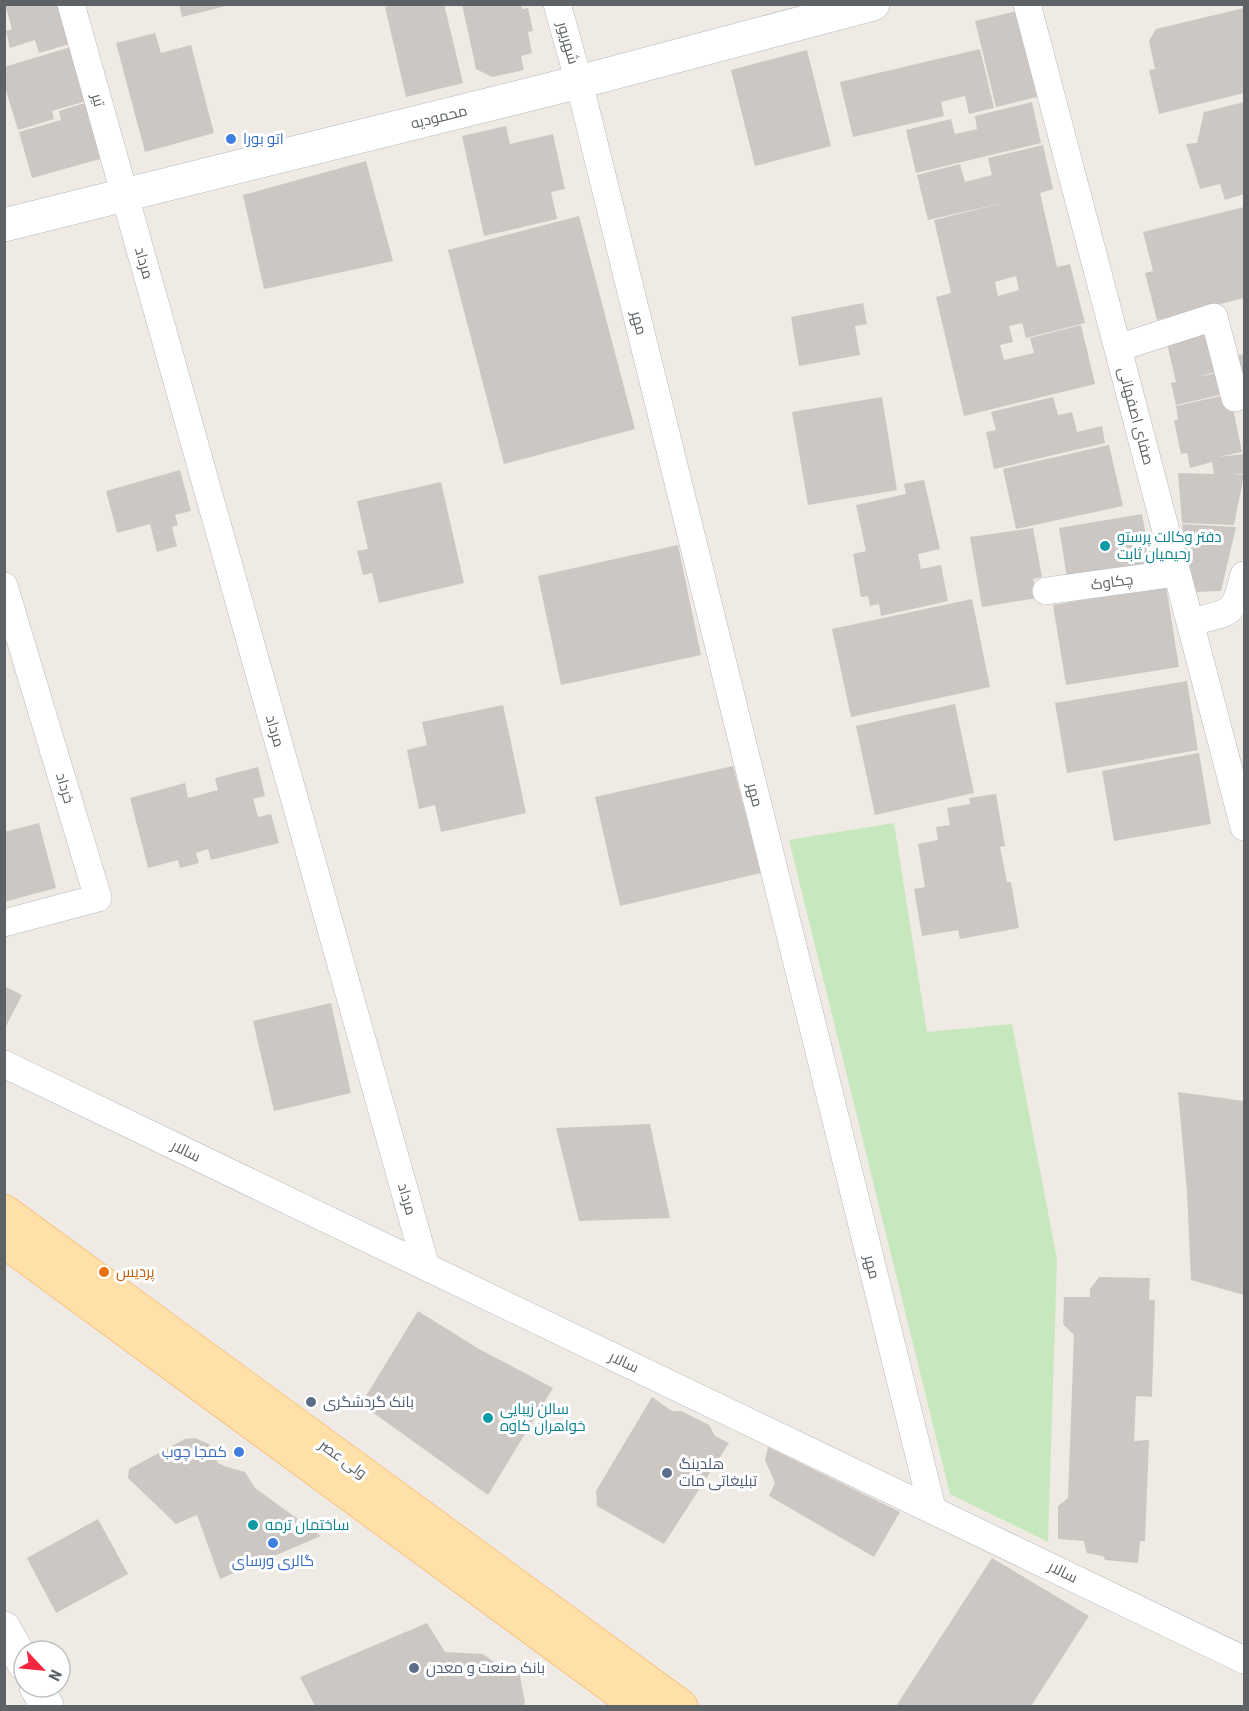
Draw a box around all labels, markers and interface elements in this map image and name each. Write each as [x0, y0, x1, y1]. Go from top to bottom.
street label: شهریور [552, 19, 583, 67]
street label: تیر [87, 90, 108, 109]
street label: محمودیه [409, 101, 469, 133]
place label: اتو بورا [243, 130, 284, 148]
marker: اتو بورا [224, 132, 238, 146]
street label: مرداد [131, 245, 157, 281]
street label: مهر [626, 308, 651, 337]
street label: صفای اصفهانی [1113, 365, 1158, 467]
place label: دفتر وکالت پرستو رحیمیان ثابت [1117, 528, 1222, 564]
marker: دفتر وکالت پرستو رحیمیان ثابت [1098, 539, 1112, 553]
street label: چکاوک [1090, 570, 1134, 595]
street label: مرداد [262, 713, 288, 749]
street label: خرداد [52, 770, 78, 806]
street label: مهر [742, 780, 767, 809]
street label: سالار [167, 1136, 204, 1166]
street label: مرداد [394, 1181, 420, 1217]
street label: مهر [859, 1252, 884, 1281]
place label: پردیس [116, 1263, 154, 1282]
marker: پردیس [97, 1265, 111, 1279]
street label: سالار [605, 1347, 642, 1377]
place label: بانک گردشگری [323, 1393, 414, 1412]
marker: بانک گردشگری [304, 1395, 318, 1409]
place label: سالن زیبایی خواهران کاوه [500, 1400, 586, 1436]
marker: سالن زیبایی خواهران کاوه [481, 1411, 495, 1425]
street label: ولی عصر [314, 1435, 370, 1483]
place label: کمجا چوب [162, 1443, 227, 1462]
marker: کمجا چوب [232, 1445, 246, 1459]
place label: هلدینگ تبلیغاتی مات [679, 1455, 757, 1491]
marker: هلدینگ تبلیغاتی مات [660, 1466, 674, 1480]
place label: ساختمان ترمه [265, 1516, 349, 1535]
marker: ساختمان ترمه [246, 1518, 260, 1532]
marker: گالری ورسای [266, 1536, 280, 1550]
place label: گالری ورسای [232, 1552, 314, 1571]
street label: سالار [1044, 1557, 1081, 1587]
north arrow [12, 1639, 72, 1699]
place label: بانک صنعت و معدن [426, 1659, 545, 1678]
marker: بانک صنعت و معدن [407, 1661, 421, 1675]
text: N [44, 1667, 66, 1684]

